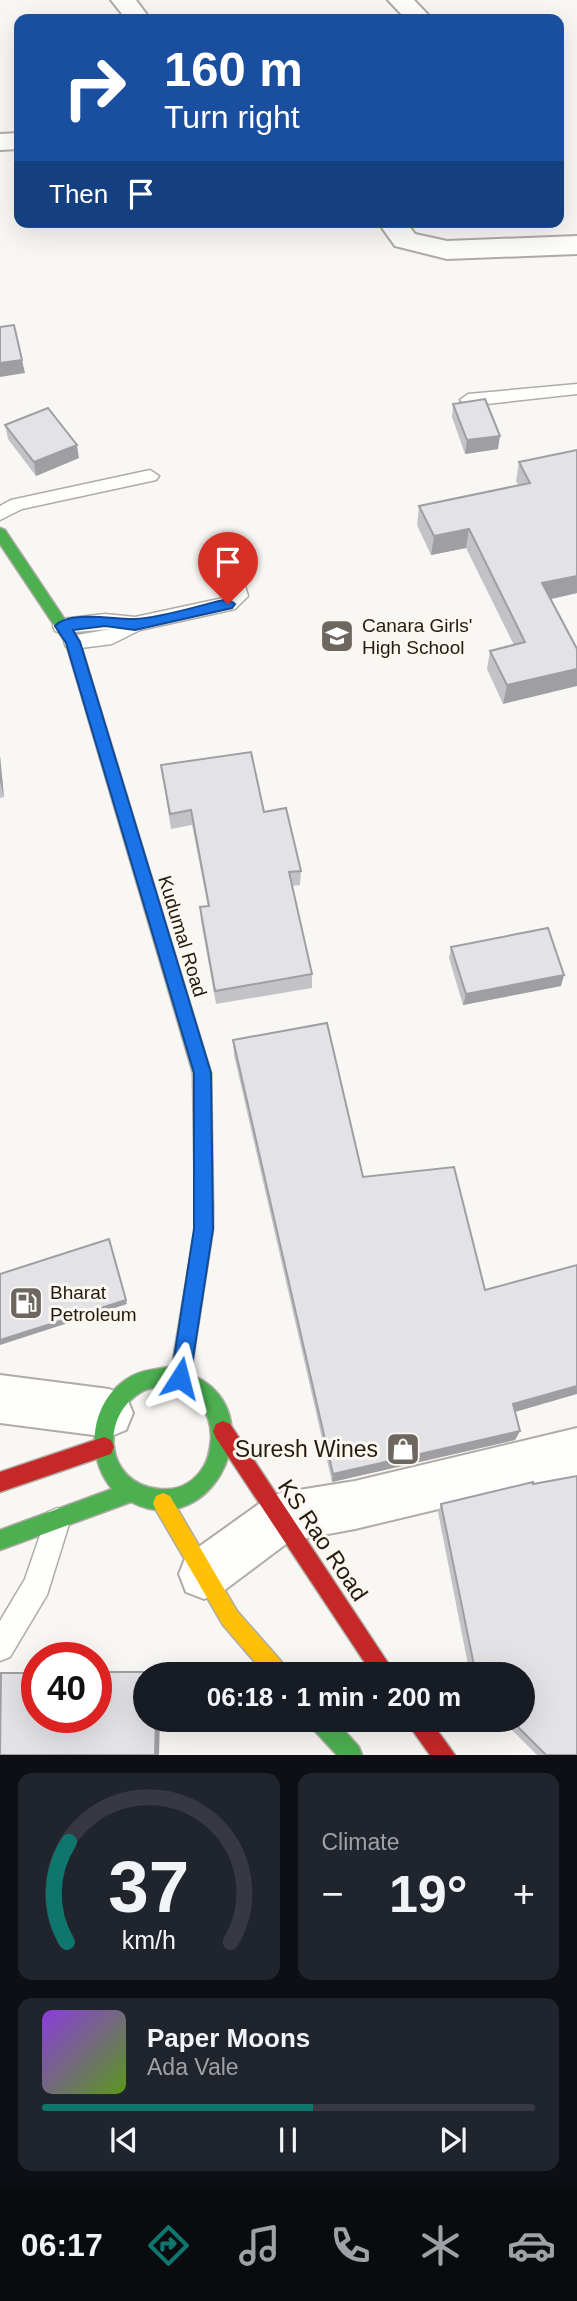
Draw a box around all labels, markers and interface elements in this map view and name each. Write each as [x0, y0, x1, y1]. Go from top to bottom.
icon: right [49, 42, 140, 133]
text: 160 m [164, 42, 303, 96]
text: Turn right [164, 99, 300, 135]
icon: arrive [122, 175, 160, 213]
text: Then [49, 179, 108, 209]
pin [198, 532, 258, 604]
icon: arrive [209, 543, 247, 581]
place label: Canara Girls' High School [362, 615, 472, 658]
school or university icon: Canara Girls' High School [318, 617, 356, 655]
street label: Kudumal Road [154, 873, 211, 999]
place label: Bharat Petroleum [50, 1282, 137, 1325]
fuel station icon: Bharat Petroleum [7, 1284, 45, 1322]
position arrow [143, 1341, 217, 1415]
shop icon: Suresh Wines [384, 1430, 422, 1468]
place label: Suresh Wines [235, 1436, 378, 1462]
street label: KS Rao Road [273, 1474, 373, 1606]
speed limit sign: 40 [21, 1642, 112, 1733]
text: 06:18 · 1 min · 200 m [207, 1682, 461, 1712]
text: Climate [322, 1829, 399, 1855]
text: 37 [108, 1847, 189, 1928]
text: 19° [389, 1865, 468, 1923]
text: − [322, 1873, 344, 1915]
text: + [513, 1873, 535, 1915]
text: km/h [122, 1926, 176, 1954]
text: Paper Moons [147, 2023, 310, 2053]
text: Ada Vale [147, 2054, 239, 2080]
icon: previous [105, 2121, 143, 2159]
icon: pause [269, 2121, 307, 2159]
icon: next [434, 2121, 472, 2159]
icon: directions [144, 2221, 193, 2270]
icon: music [235, 2221, 284, 2270]
icon: phone [326, 2221, 375, 2270]
icon: climate [416, 2221, 465, 2270]
icon: car [507, 2221, 556, 2270]
text: 06:17 [21, 2227, 103, 2263]

